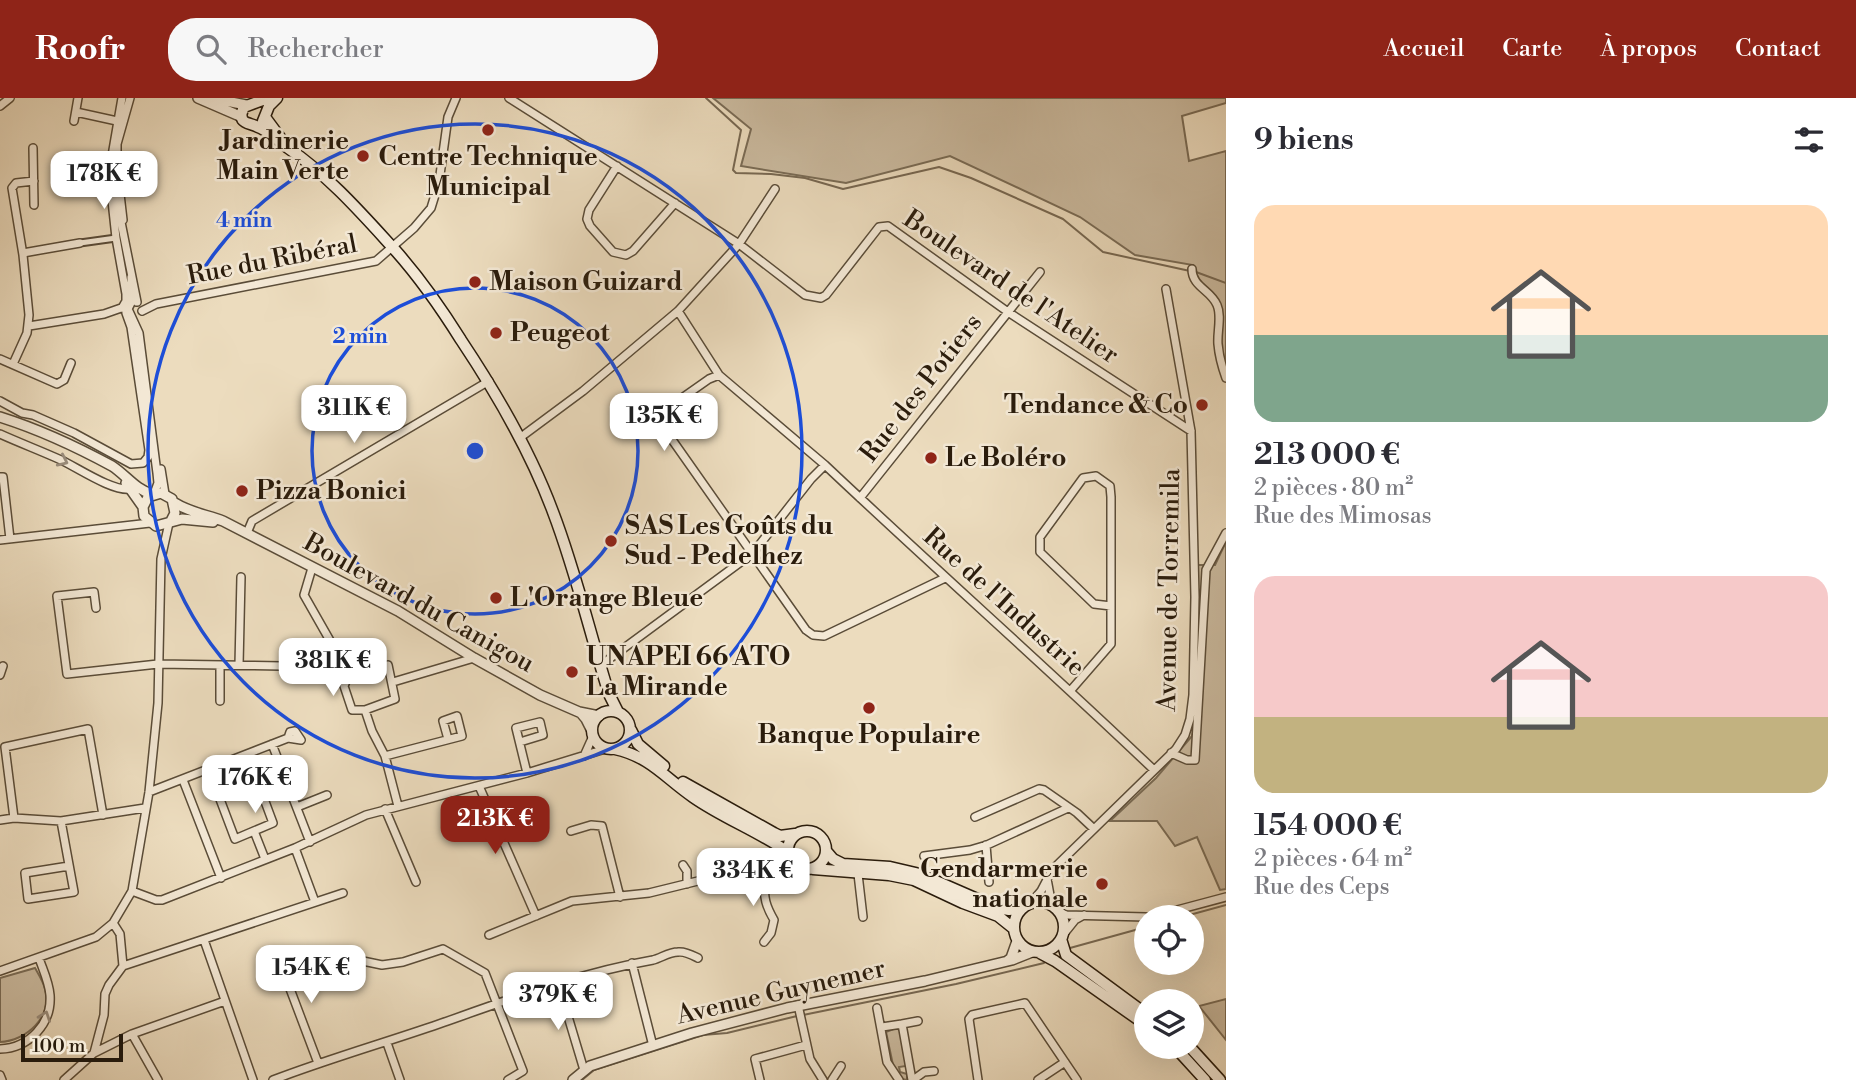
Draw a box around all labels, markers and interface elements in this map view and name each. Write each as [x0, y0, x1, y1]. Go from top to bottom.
search box [168, 18, 658, 81]
text: Roofr [35, 29, 126, 70]
icon: search [192, 30, 230, 68]
text: Rechercher [248, 33, 384, 65]
text: Accueil [1383, 34, 1464, 64]
text: Carte [1502, 34, 1562, 64]
text: À propos [1600, 34, 1697, 64]
text: Contact [1735, 34, 1821, 64]
text: 9 biens [1254, 121, 1354, 159]
icon: filters [1790, 121, 1828, 159]
marker: Centre Technique Municipal [480, 122, 496, 138]
place label: Jardinerie Main Verte [216, 125, 349, 187]
place label: Centre Technique Municipal [378, 141, 598, 203]
marker: Jardinerie Main Verte [355, 148, 371, 164]
pin: 178K € [47, 152, 161, 211]
text: 178K € [67, 160, 141, 188]
street label: Boulevard de l'Atelier [896, 202, 1125, 371]
text: 4 min [216, 208, 272, 234]
street label: Rue du Ribéral [184, 228, 360, 292]
icon: home [1478, 251, 1604, 377]
place label: Maison Guizard [489, 266, 683, 298]
marker: Maison Guizard [467, 274, 483, 290]
street label: Rue des Potiers [853, 307, 989, 469]
place label: Peugeot [510, 317, 610, 349]
text: 2 min [332, 324, 388, 350]
marker: Peugeot [488, 325, 504, 341]
pin: 311K € [297, 386, 411, 445]
place label: Tendance & Co [1004, 389, 1188, 421]
text: 311K € [317, 394, 391, 422]
pin: 135K € [607, 394, 721, 453]
marker: Tendance & Co [1194, 397, 1210, 413]
text: 135K € [626, 402, 702, 430]
text: 213 000 € [1254, 436, 1400, 474]
centre of rings [463, 439, 487, 463]
place label: Le Boléro [945, 442, 1066, 474]
marker: Le Boléro [923, 450, 939, 466]
one-way arrow [55, 453, 68, 467]
street label: Avenue de Torremila [1151, 467, 1187, 713]
text: 2 pièces · 80 m² [1254, 474, 1413, 502]
place label: Pizza Bonici [256, 475, 406, 507]
marker: Pizza Bonici [234, 483, 250, 499]
text: Rue des Mimosas [1254, 502, 1432, 530]
place label: SAS Les Goûts du Sud - Pedelhez [625, 510, 833, 572]
street label: Rue de l'Industrie [916, 521, 1092, 683]
street label: Boulevard du Canigou [297, 526, 540, 680]
marker: SAS Les Goûts du Sud - Pedelhez [603, 533, 619, 549]
place label: L'Orange Bleue [510, 582, 703, 614]
marker: L'Orange Bleue [488, 590, 504, 606]
icon: home [1478, 622, 1604, 748]
pin: 381K € [276, 638, 390, 698]
place label: UNAPEI 66 ATO La Mirande [586, 641, 790, 703]
text: 381K € [295, 647, 371, 675]
marker: UNAPEI 66 ATO La Mirande [564, 664, 580, 680]
marker: Banque Populaire [861, 700, 877, 716]
place label: Banque Populaire [758, 719, 980, 751]
pin: 176K € [198, 756, 312, 815]
text: 176K € [218, 764, 292, 792]
pin: 213K € [438, 796, 552, 856]
text: 213K € [457, 805, 533, 833]
text: 154 000 € [1254, 807, 1402, 845]
text: 2 pièces · 64 m² [1254, 845, 1412, 873]
pin: 334K € [696, 848, 810, 908]
place label: Gendarmerie nationale [920, 853, 1088, 915]
text: 334K € [713, 857, 793, 885]
text: Rue des Ceps [1254, 873, 1390, 901]
marker: Gendarmerie nationale [1094, 876, 1110, 892]
map controls [1134, 905, 1204, 1059]
button: locate [1134, 905, 1204, 975]
pin: 154K € [254, 946, 368, 1005]
street label: Avenue Guynemer [672, 952, 889, 1032]
text: 154K € [272, 954, 350, 982]
pin: 379K € [501, 972, 615, 1032]
text: 379K € [519, 981, 597, 1009]
button: layers [1134, 989, 1204, 1059]
one-way arrow [37, 1011, 51, 1023]
scale bar [21, 1031, 122, 1063]
text: 100 m [32, 1034, 85, 1058]

